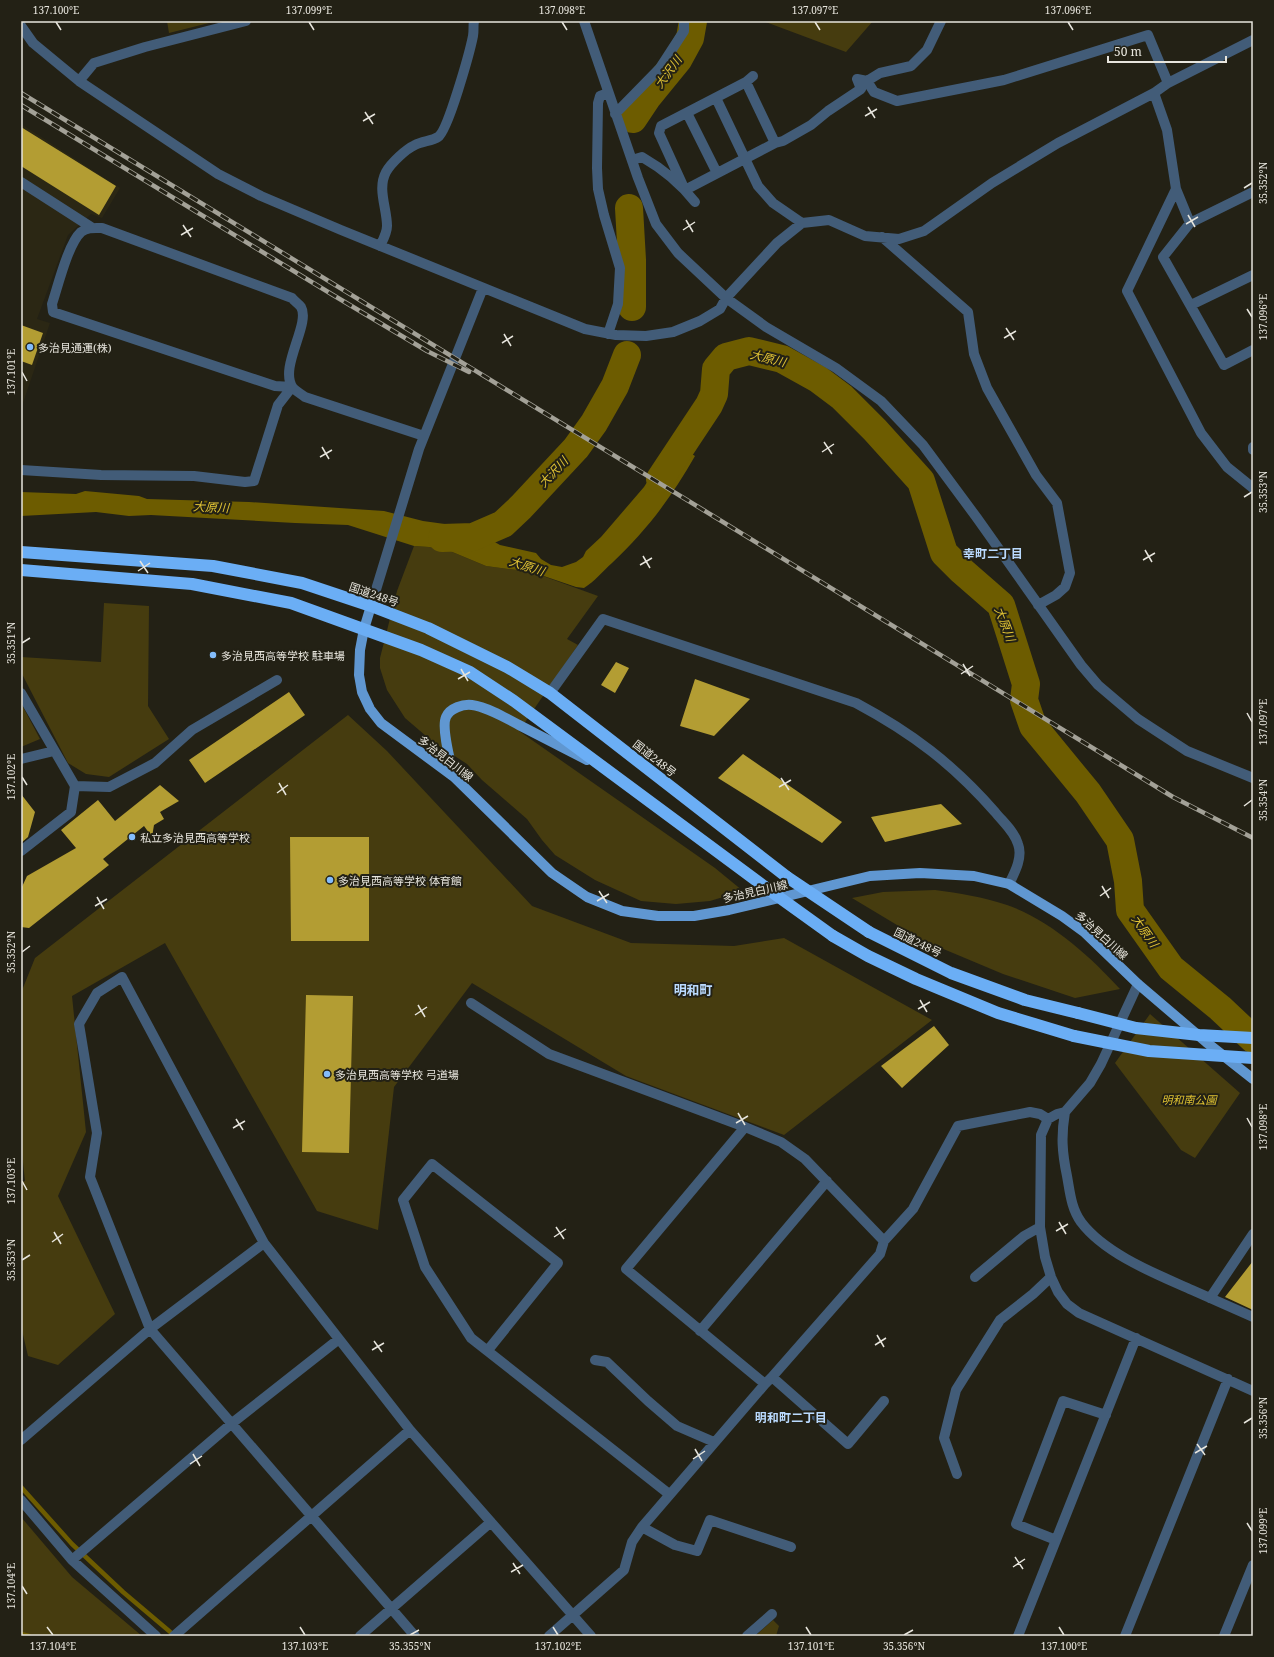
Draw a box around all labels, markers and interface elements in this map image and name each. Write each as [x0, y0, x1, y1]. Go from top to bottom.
text: 137.100°E [33, 3, 79, 17]
text: 137.099°E [286, 3, 332, 17]
text: 137.098°E [539, 3, 585, 17]
text: 137.097°E [792, 3, 838, 17]
text: 137.096°E [1045, 3, 1091, 17]
scale bar [1108, 38, 1226, 64]
text: 50 m [1114, 43, 1142, 60]
water label: 大沢川 [651, 51, 687, 92]
text: 35.352°N [1256, 162, 1270, 204]
text: 137.096°E [1256, 294, 1270, 340]
place label: 多治見通運(株) [38, 340, 112, 355]
marker: 多治見通運(株) [25, 342, 35, 352]
water label: 大原川 [748, 345, 789, 371]
text: 137.101°E [4, 349, 18, 395]
water label: 大沢川 [535, 452, 573, 491]
text: 35.353°N [1256, 471, 1270, 513]
water label: 大原川 [193, 498, 231, 517]
district label: 幸町二丁目 [963, 545, 1023, 562]
water label: 大原川 [507, 552, 549, 580]
street label: 国道248号 [347, 579, 401, 609]
water label: 大原川 [991, 604, 1020, 646]
text: 35.351°N [4, 622, 18, 664]
place label: 多治見西高等学校 駐車場 [221, 648, 345, 663]
marker: 多治見西高等学校 駐車場 [208, 650, 218, 660]
text: 137.097°E [1256, 699, 1270, 745]
street label: 多治見白川線 [415, 732, 477, 784]
street label: 国道248号 [630, 736, 680, 780]
text: 137.102°E [4, 754, 18, 800]
text: 35.354°N [1256, 779, 1270, 821]
place label: 私立多治見西高等学校 [140, 830, 250, 845]
marker: 私立多治見西高等学校 [127, 832, 137, 842]
place label: 多治見西高等学校 体育館 [338, 873, 462, 888]
marker: 多治見西高等学校 体育館 [325, 875, 335, 885]
street label: 多治見白川線 [721, 876, 789, 906]
street label: 多治見白川線 [1072, 907, 1132, 963]
water label: 大原川 [1128, 911, 1163, 952]
street label: 国道248号 [892, 924, 944, 960]
text: 35.352°N [4, 931, 18, 973]
district label: 明和町 [673, 981, 713, 999]
place label: 多治見西高等学校 弓道場 [335, 1067, 459, 1082]
marker: 多治見西高等学校 弓道場 [322, 1069, 332, 1079]
park label: 明和南公園 [1162, 1092, 1218, 1107]
text: 137.098°E [1256, 1104, 1270, 1150]
text: 137.103°E [4, 1158, 18, 1204]
text: 35.353°N [4, 1239, 18, 1281]
text: 35.356°N [1256, 1397, 1270, 1439]
district label: 明和町二丁目 [755, 1409, 827, 1426]
text: 137.099°E [1256, 1508, 1270, 1554]
text: 137.104°E [4, 1563, 18, 1609]
text: 137.104°E [30, 1639, 76, 1653]
text: 137.103°E [282, 1639, 328, 1653]
text: 35.355°N [389, 1639, 431, 1653]
text: 137.102°E [535, 1639, 581, 1653]
text: 137.101°E [788, 1639, 834, 1653]
text: 35.356°N [883, 1639, 925, 1653]
text: 137.100°E [1041, 1639, 1087, 1653]

